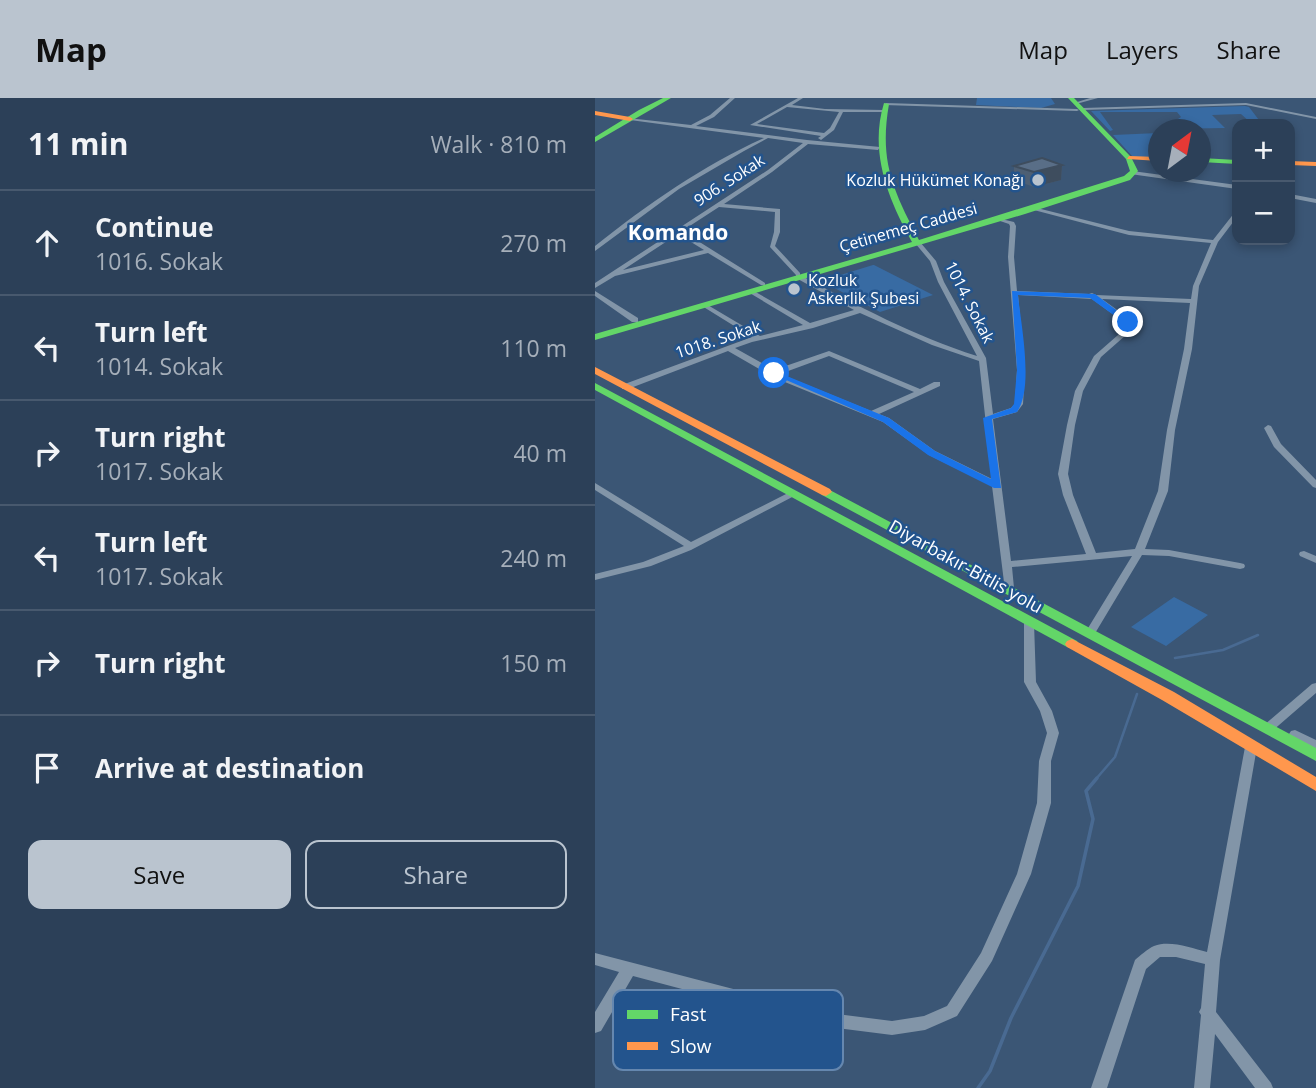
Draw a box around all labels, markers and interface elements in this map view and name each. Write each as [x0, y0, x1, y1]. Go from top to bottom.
text: Map [35, 27, 107, 72]
text: Map [1018, 33, 1068, 66]
text: Layers [1106, 33, 1179, 66]
text: Share [1217, 33, 1281, 66]
north arrow [1148, 119, 1211, 182]
map controls [1232, 119, 1295, 245]
button: + [1232, 119, 1295, 182]
text: 11 min [28, 123, 128, 164]
text: Walk · 810 m [430, 128, 567, 160]
street label: 906. Sokak [690, 149, 769, 211]
place label: Kozluk Hükümet Konağı [846, 169, 1024, 191]
marker: Kozluk Hükümet Konağı [1030, 172, 1046, 188]
button: − [1232, 182, 1295, 245]
street label: Çetinemeç Caddesi [837, 197, 979, 257]
text: Continue [95, 209, 214, 245]
district label: Komando [628, 218, 728, 246]
icon: ahead [28, 224, 66, 262]
text: 270 m [500, 227, 567, 259]
text: 1016. Sokak [95, 245, 223, 277]
street label: 1014. Sokak [940, 257, 1000, 347]
place label: Kozluk Askerlik Şubesi [808, 269, 919, 309]
marker: Kozluk Askerlik Şubesi [786, 281, 802, 297]
route end [1112, 306, 1143, 337]
text: Turn left [95, 314, 207, 350]
street label: 1018. Sokak [672, 315, 764, 363]
icon: left [28, 329, 66, 367]
text: 110 m [500, 332, 567, 364]
text: 1014. Sokak [95, 350, 223, 382]
route start [758, 357, 789, 388]
text: Turn right [95, 419, 226, 455]
icon: right [28, 434, 66, 472]
text: 40 m [513, 437, 567, 469]
text: 1017. Sokak [95, 455, 223, 487]
street label: Diyarbakır-Bitlis yolu [885, 514, 1047, 618]
text: Turn left [95, 524, 207, 560]
icon: left [28, 539, 66, 577]
text: 240 m [500, 542, 567, 574]
text: 1017. Sokak [95, 560, 223, 592]
icon: right [28, 644, 66, 682]
text: Turn right [95, 645, 226, 681]
text: 150 m [500, 647, 567, 679]
icon: arrive [28, 749, 66, 787]
text: Arrive at destination [95, 750, 364, 786]
button: Save [28, 840, 291, 909]
button: Share [305, 840, 567, 909]
legend [613, 990, 843, 1070]
text: Fast [670, 1001, 706, 1027]
text: Slow [670, 1033, 712, 1059]

